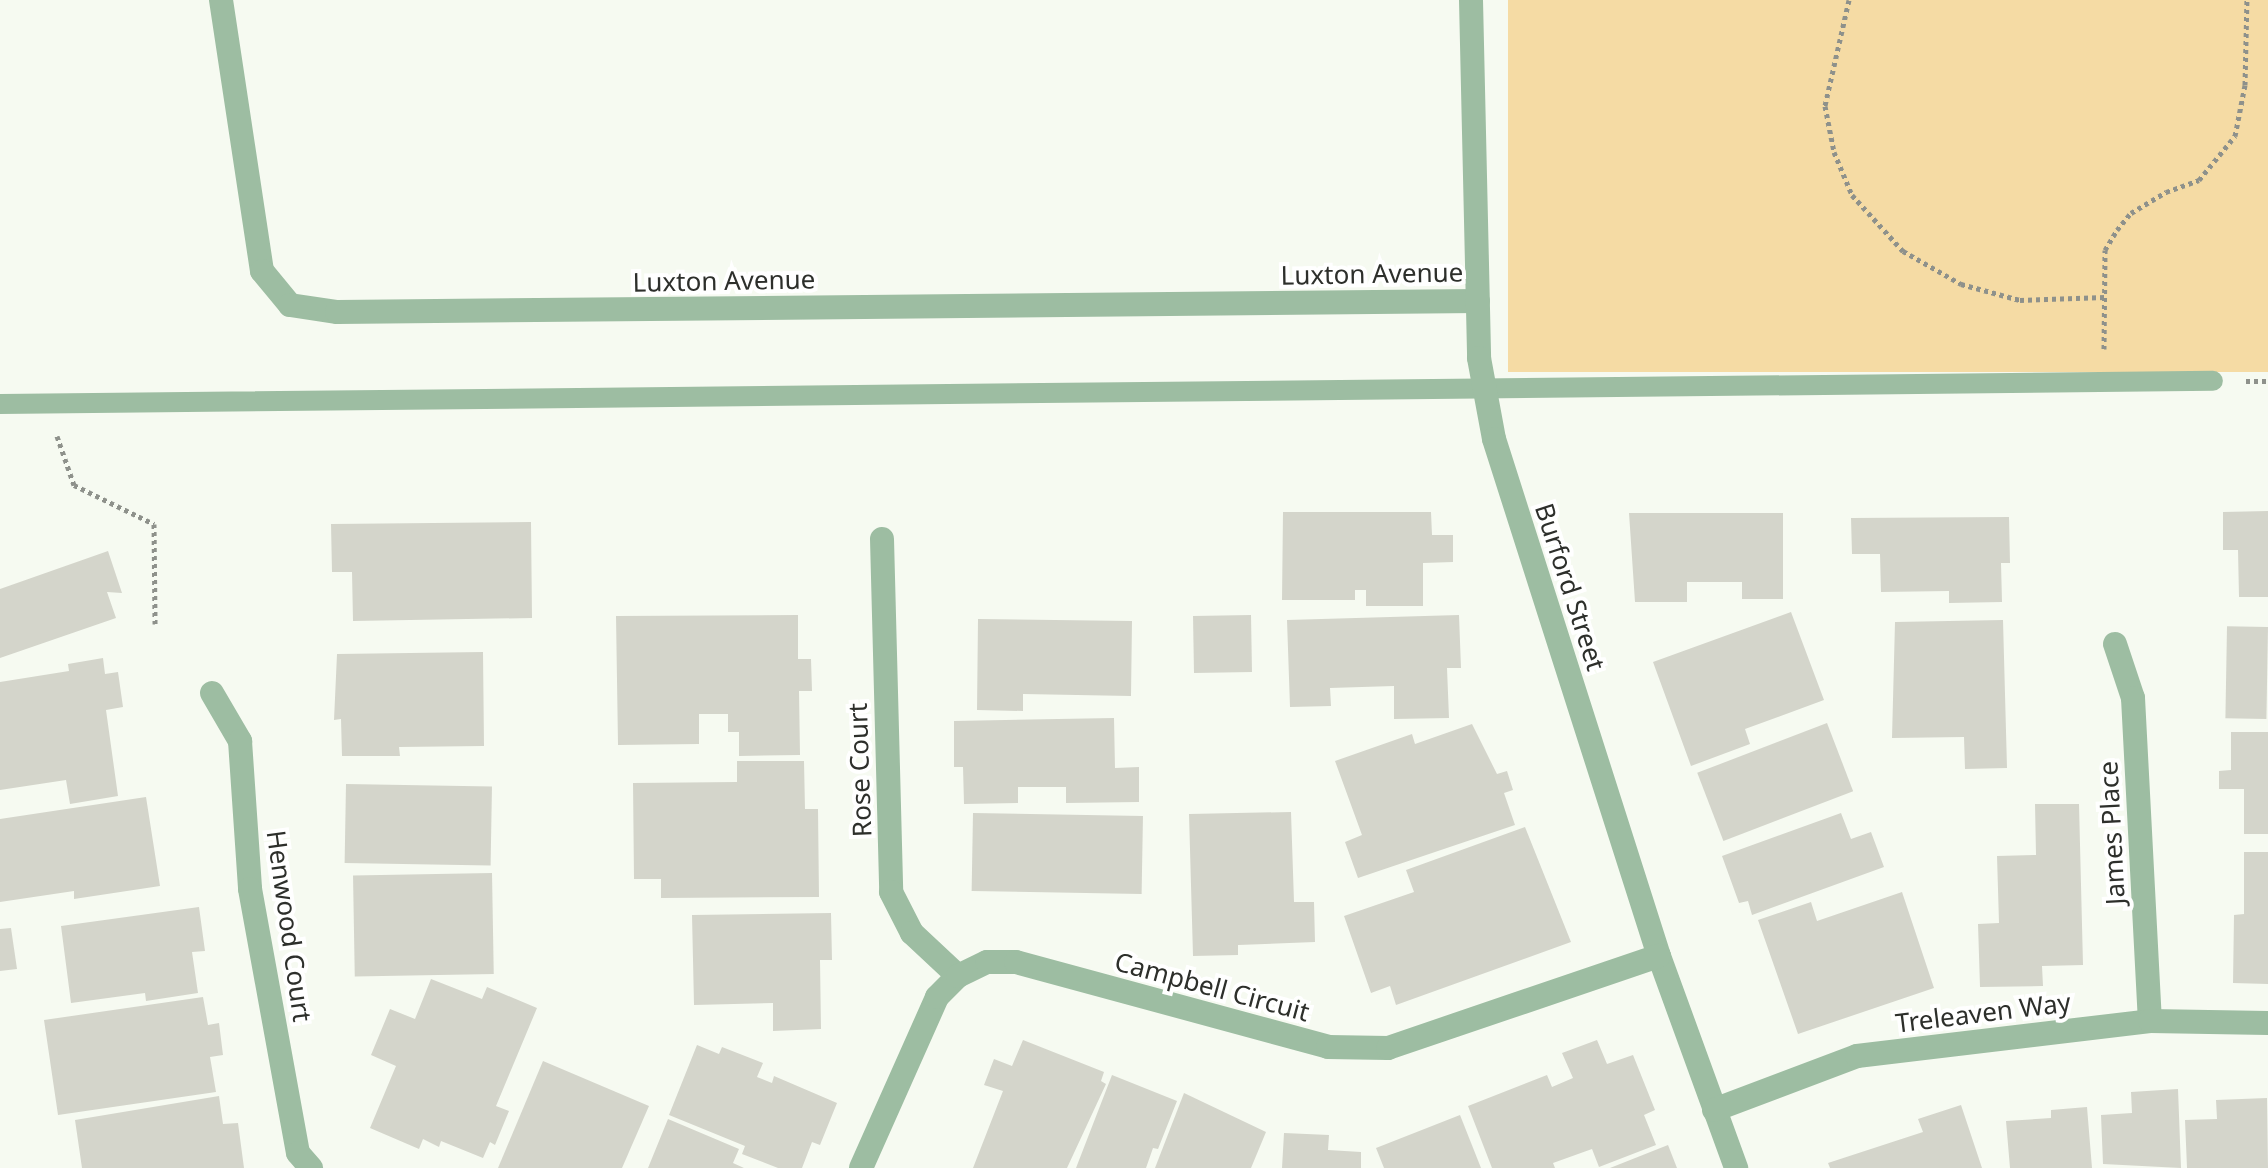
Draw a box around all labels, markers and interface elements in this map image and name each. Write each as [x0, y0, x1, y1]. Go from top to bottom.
street label: Luxton Avenue [1280, 257, 1464, 291]
street label: Luxton Avenue [632, 264, 816, 298]
street label: Burford Street [1528, 499, 1612, 675]
street label: Rose Court [842, 702, 878, 838]
street label: James Place [2093, 760, 2131, 906]
street label: Henwood Court [260, 828, 318, 1024]
street label: Campbell Circuit [1111, 946, 1313, 1028]
street label: Treleaven Way [1894, 987, 2072, 1039]

